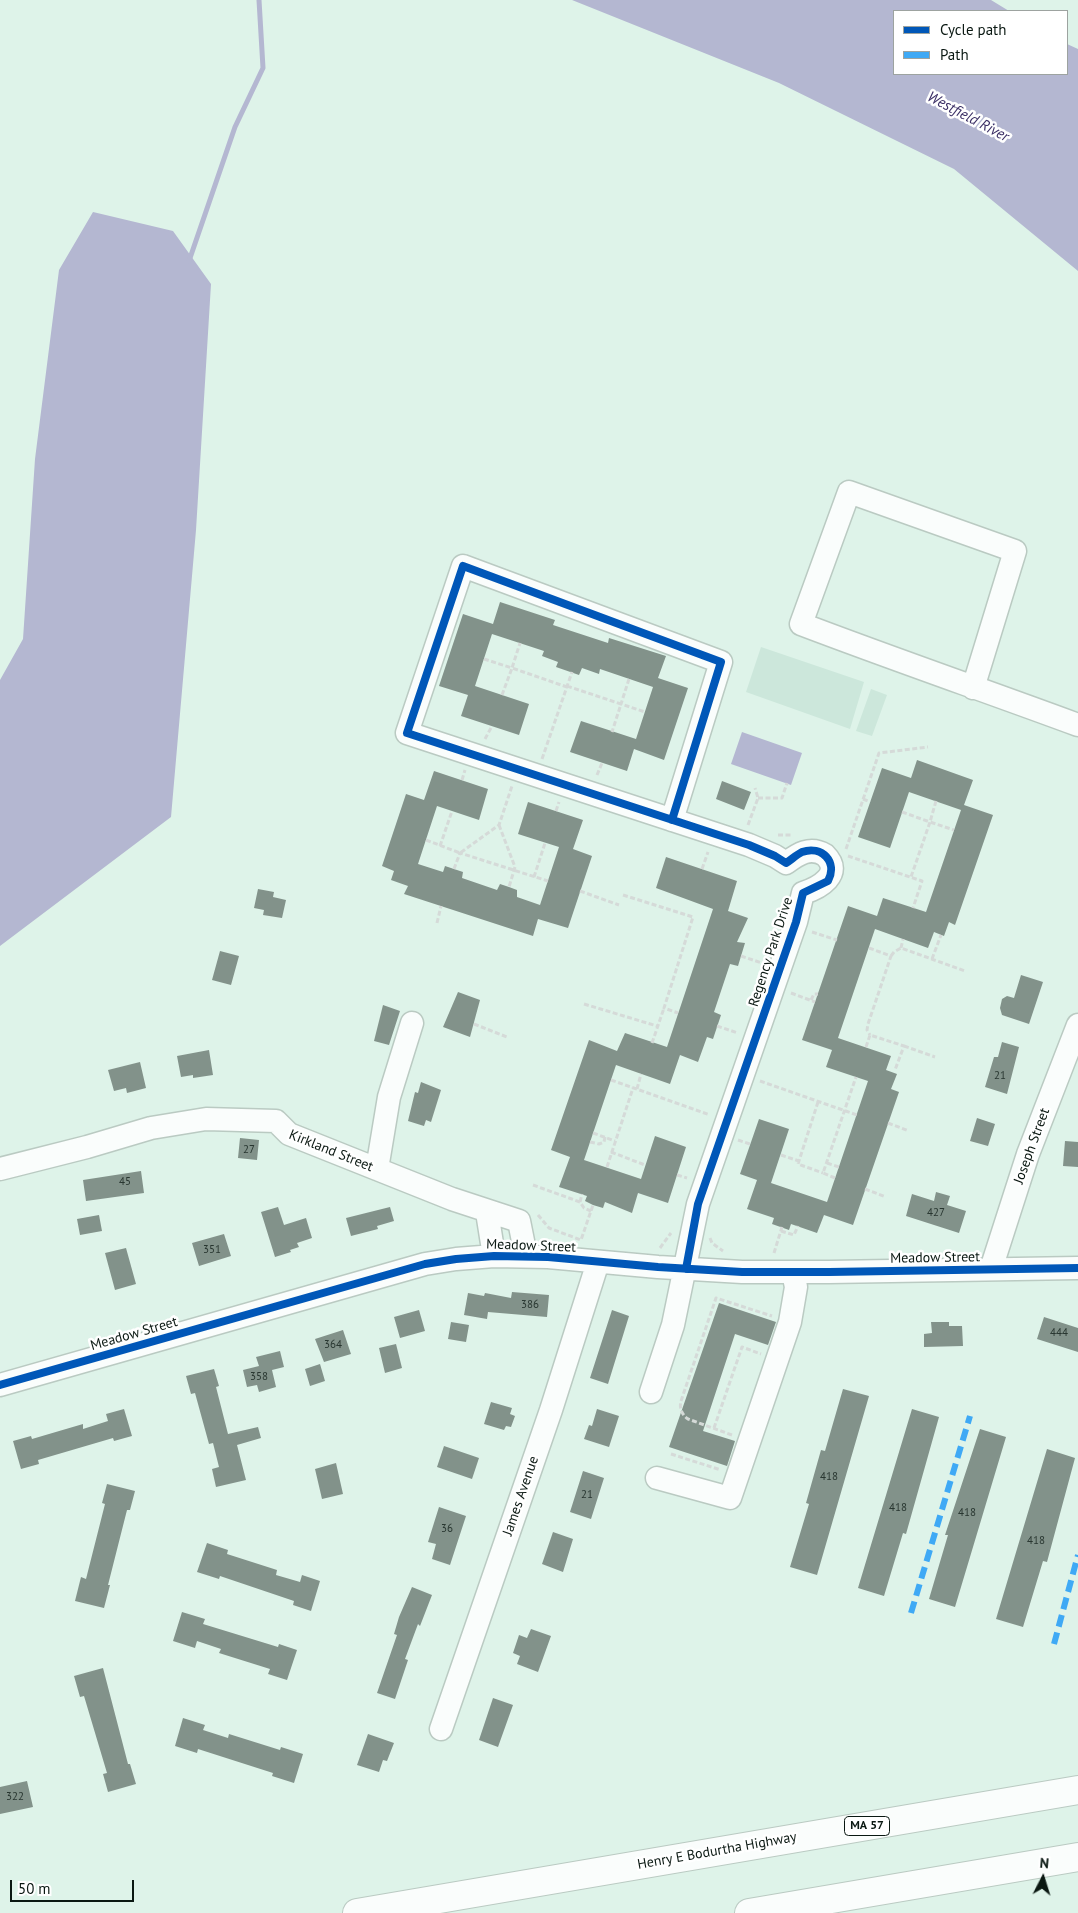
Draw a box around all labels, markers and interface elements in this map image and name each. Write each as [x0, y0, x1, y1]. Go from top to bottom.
legend [893, 10, 1068, 75]
text: Cycle path [940, 20, 1006, 39]
text: Path [940, 45, 969, 64]
water label: Westfield River [924, 88, 1012, 146]
street label: Regency Park Drive [745, 895, 797, 1009]
house number: 21 [994, 1069, 1006, 1083]
street label: Joseph Street [1011, 1106, 1053, 1186]
street label: Kirkland Street [286, 1126, 376, 1176]
house number: 27 [243, 1143, 255, 1157]
house number: 45 [119, 1175, 131, 1189]
house number: 427 [927, 1206, 945, 1220]
street label: Meadow Street [486, 1236, 576, 1256]
house number: 351 [203, 1243, 221, 1257]
street label: Meadow Street [890, 1249, 980, 1267]
house number: 386 [521, 1298, 539, 1312]
street label: Meadow Street [89, 1314, 179, 1354]
house number: 444 [1050, 1326, 1068, 1340]
house number: 364 [324, 1338, 342, 1352]
house number: 358 [250, 1370, 268, 1384]
street label: James Avenue [500, 1454, 542, 1538]
house number: 418 [820, 1470, 838, 1484]
house number: 21 [581, 1488, 593, 1502]
house number: 418 [889, 1501, 907, 1515]
house number: 418 [958, 1506, 976, 1520]
house number: 36 [441, 1522, 453, 1536]
house number: 418 [1027, 1534, 1045, 1548]
house number: 322 [6, 1790, 24, 1804]
road number: MA 57 [844, 1816, 890, 1835]
street label: Henry E Bodurtha Highway [636, 1829, 798, 1873]
north arrow [1018, 1853, 1068, 1903]
text: N [1039, 1854, 1050, 1872]
scale bar [12, 1870, 136, 1902]
text: 50 m [18, 1879, 51, 1898]

